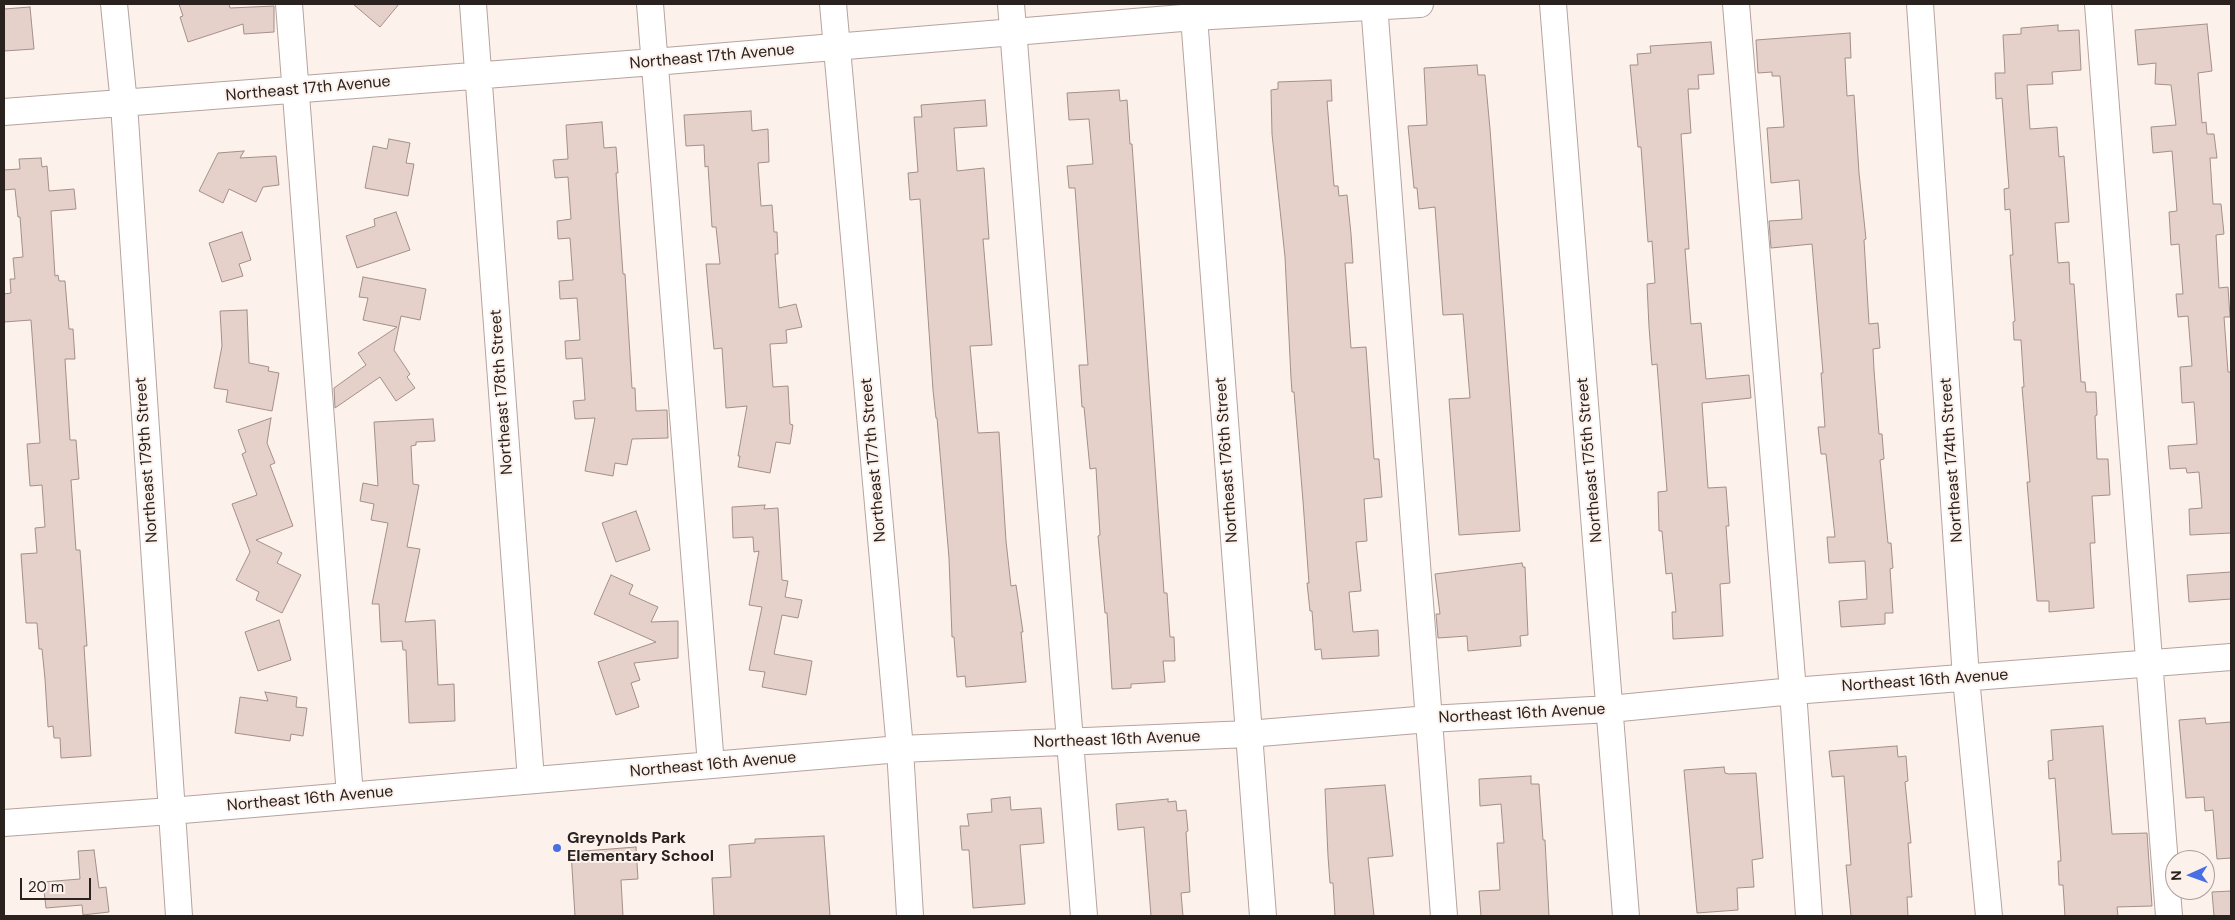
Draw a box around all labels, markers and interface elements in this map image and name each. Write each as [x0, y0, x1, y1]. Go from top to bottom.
street label: Northeast 17th Avenue [629, 40, 795, 74]
street label: Northeast 17th Avenue [225, 72, 391, 106]
street label: Northeast 178th Street [487, 309, 517, 475]
street label: Northeast 179th Street [132, 376, 162, 544]
street label: Northeast 176th Street [1212, 376, 1242, 544]
street label: Northeast 177th Street [857, 377, 891, 543]
street label: Northeast 175th Street [1573, 377, 1607, 543]
street label: Northeast 174th Street [1937, 377, 1967, 543]
street label: Northeast 16th Avenue [1841, 666, 2009, 696]
street label: Northeast 16th Avenue [1438, 700, 1606, 728]
street label: Northeast 16th Avenue [1033, 727, 1201, 753]
street label: Northeast 16th Avenue [629, 748, 797, 782]
street label: Northeast 16th Avenue [226, 782, 394, 816]
place label: Greynolds Park Elementary School [567, 829, 714, 867]
marker: Greynolds Park Elementary School [551, 842, 563, 854]
north arrow [2165, 850, 2215, 900]
scale bar [22, 868, 94, 900]
text: N [2167, 870, 2185, 881]
text: 20 m [28, 877, 64, 897]

